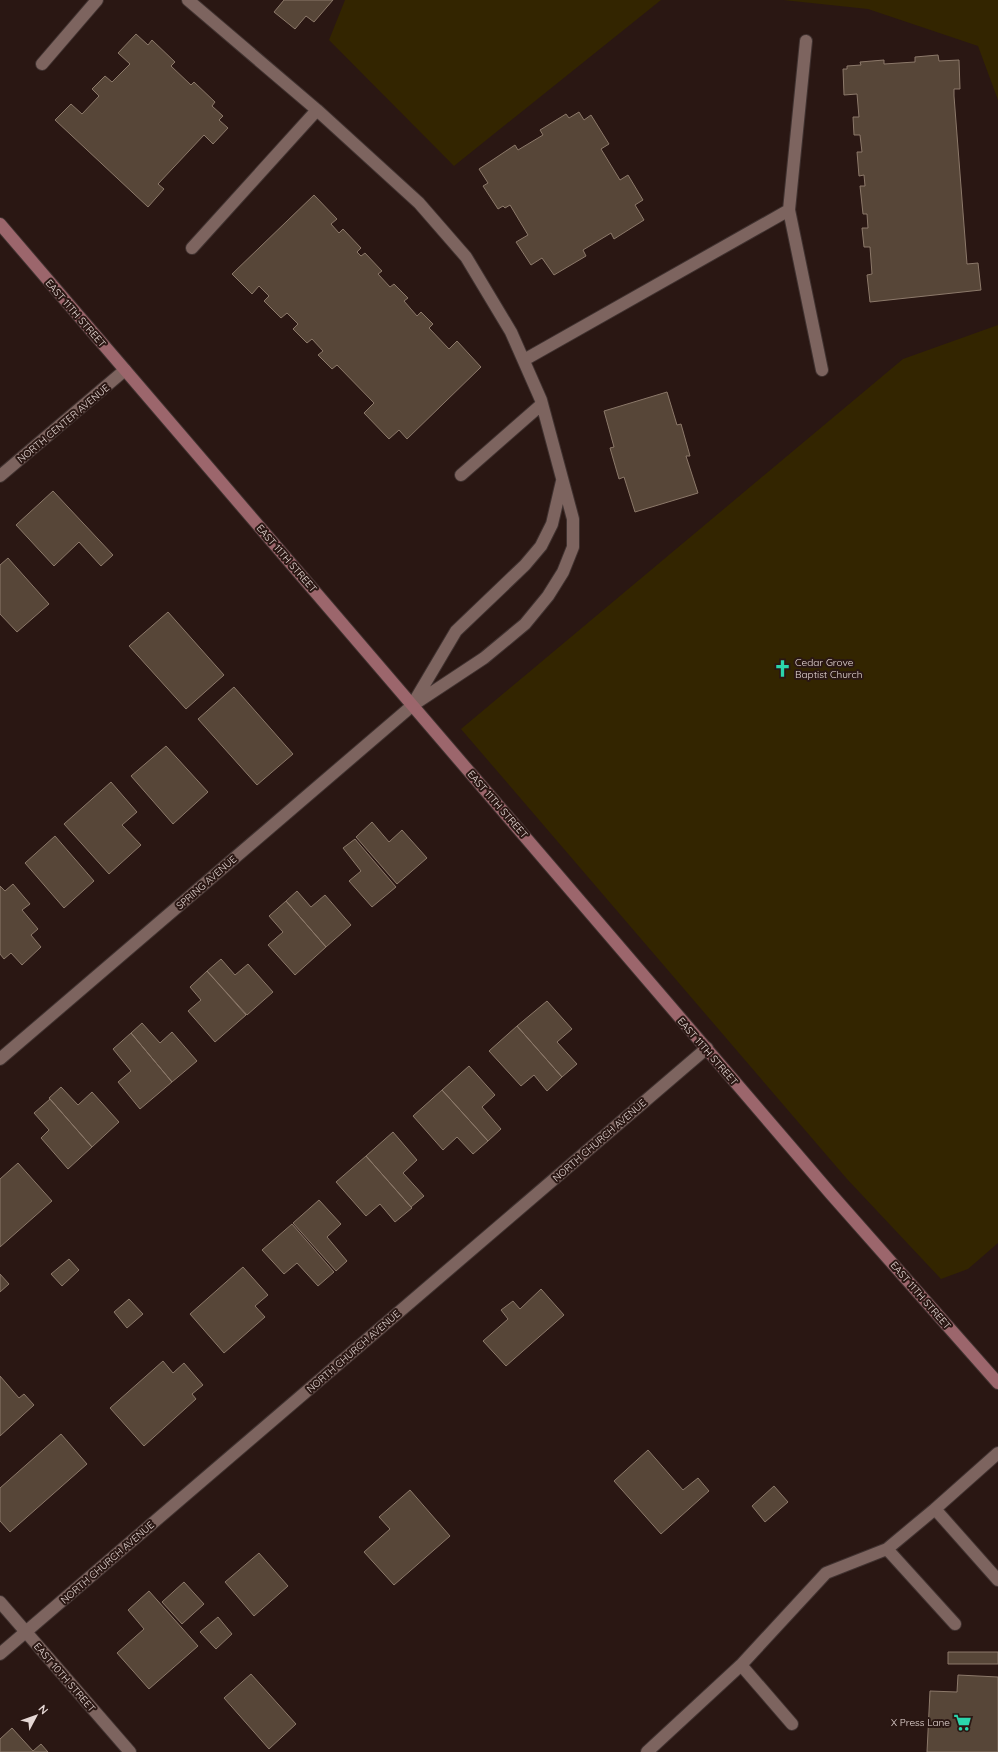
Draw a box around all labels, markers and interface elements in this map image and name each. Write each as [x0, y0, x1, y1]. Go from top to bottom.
street label: EAST 11TH STREET [43, 277, 109, 350]
street label: NORTH CENTER AVENUE [15, 381, 112, 466]
street label: EAST 11TH STREET [254, 522, 320, 595]
place label: Cedar Grove Baptist Church [795, 656, 862, 681]
church icon: Cedar Grove Baptist Church [772, 658, 792, 678]
street label: EAST 11TH STREET [465, 768, 531, 841]
street label: SPRING AVENUE [173, 852, 239, 912]
street label: EAST 11TH STREET [675, 1015, 741, 1088]
street label: NORTH CHURCH AVENUE [550, 1096, 649, 1184]
street label: EAST 11TH STREET [888, 1259, 954, 1332]
street label: NORTH CHURCH AVENUE [304, 1307, 403, 1395]
street label: NORTH CHURCH AVENUE [58, 1518, 157, 1606]
street label: EAST 10TH STREET [31, 1640, 98, 1715]
north arrow [16, 1696, 56, 1736]
text: N [36, 1702, 51, 1717]
supermarket icon: X Press Lane [953, 1712, 973, 1732]
place label: X Press Lane [891, 1716, 950, 1729]

